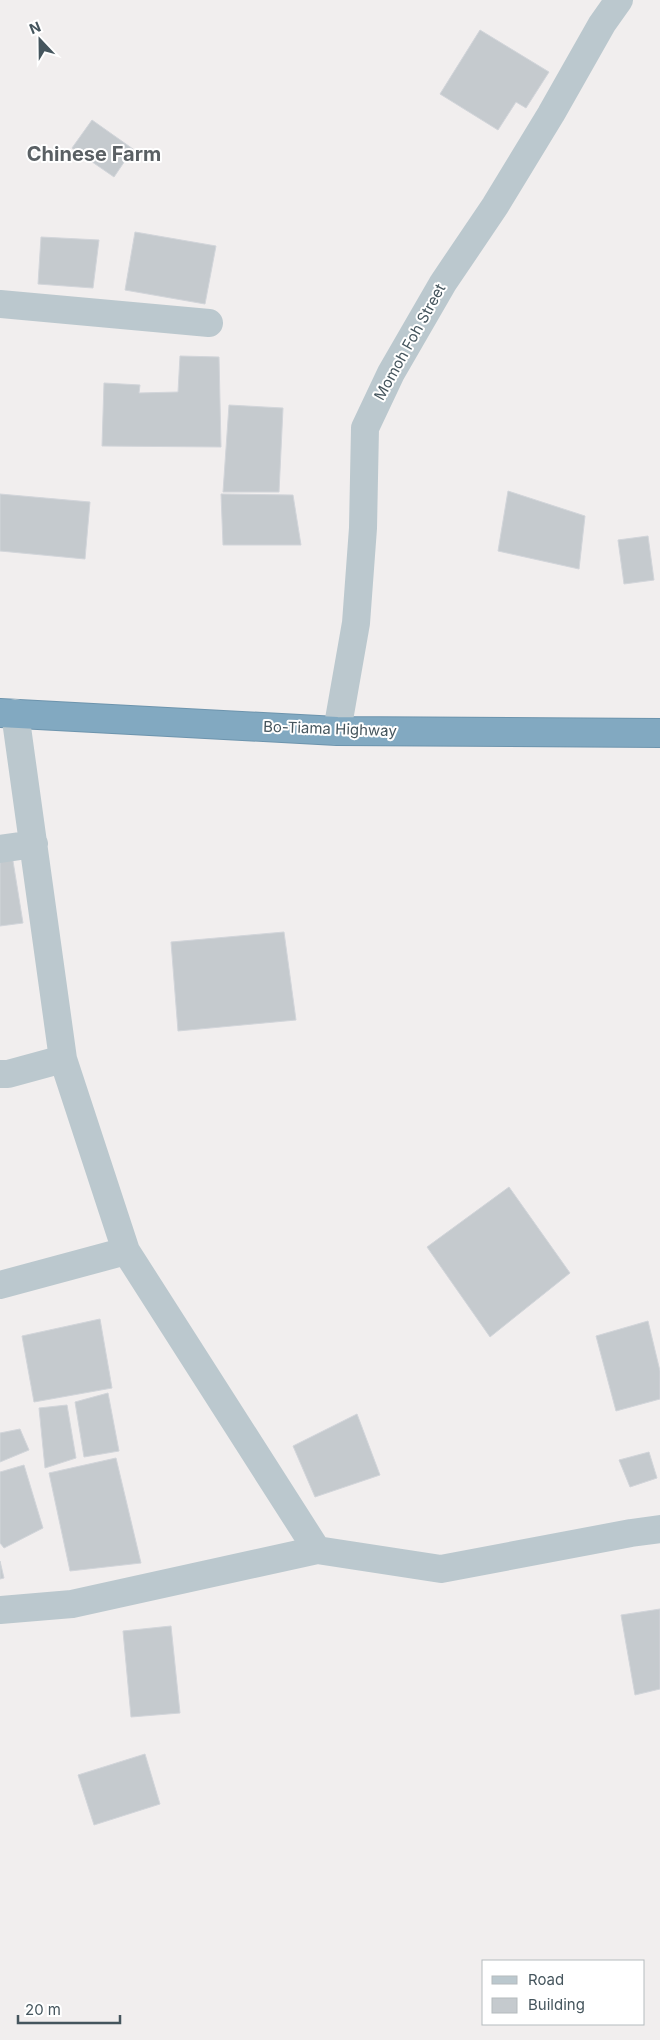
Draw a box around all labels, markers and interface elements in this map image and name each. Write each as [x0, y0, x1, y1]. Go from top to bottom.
north arrow [15, 15, 65, 65]
text: N [27, 18, 43, 37]
district label: Chinese Farm [27, 142, 161, 166]
street label: Momoh Foh Street [370, 280, 450, 403]
street label: Bo-Tiama Highway [263, 717, 398, 740]
legend [482, 1960, 645, 2025]
text: Road [528, 1970, 564, 1989]
scale bar [18, 1992, 120, 2024]
text: Building [528, 1995, 585, 2014]
text: 20 m [25, 2000, 61, 2019]

